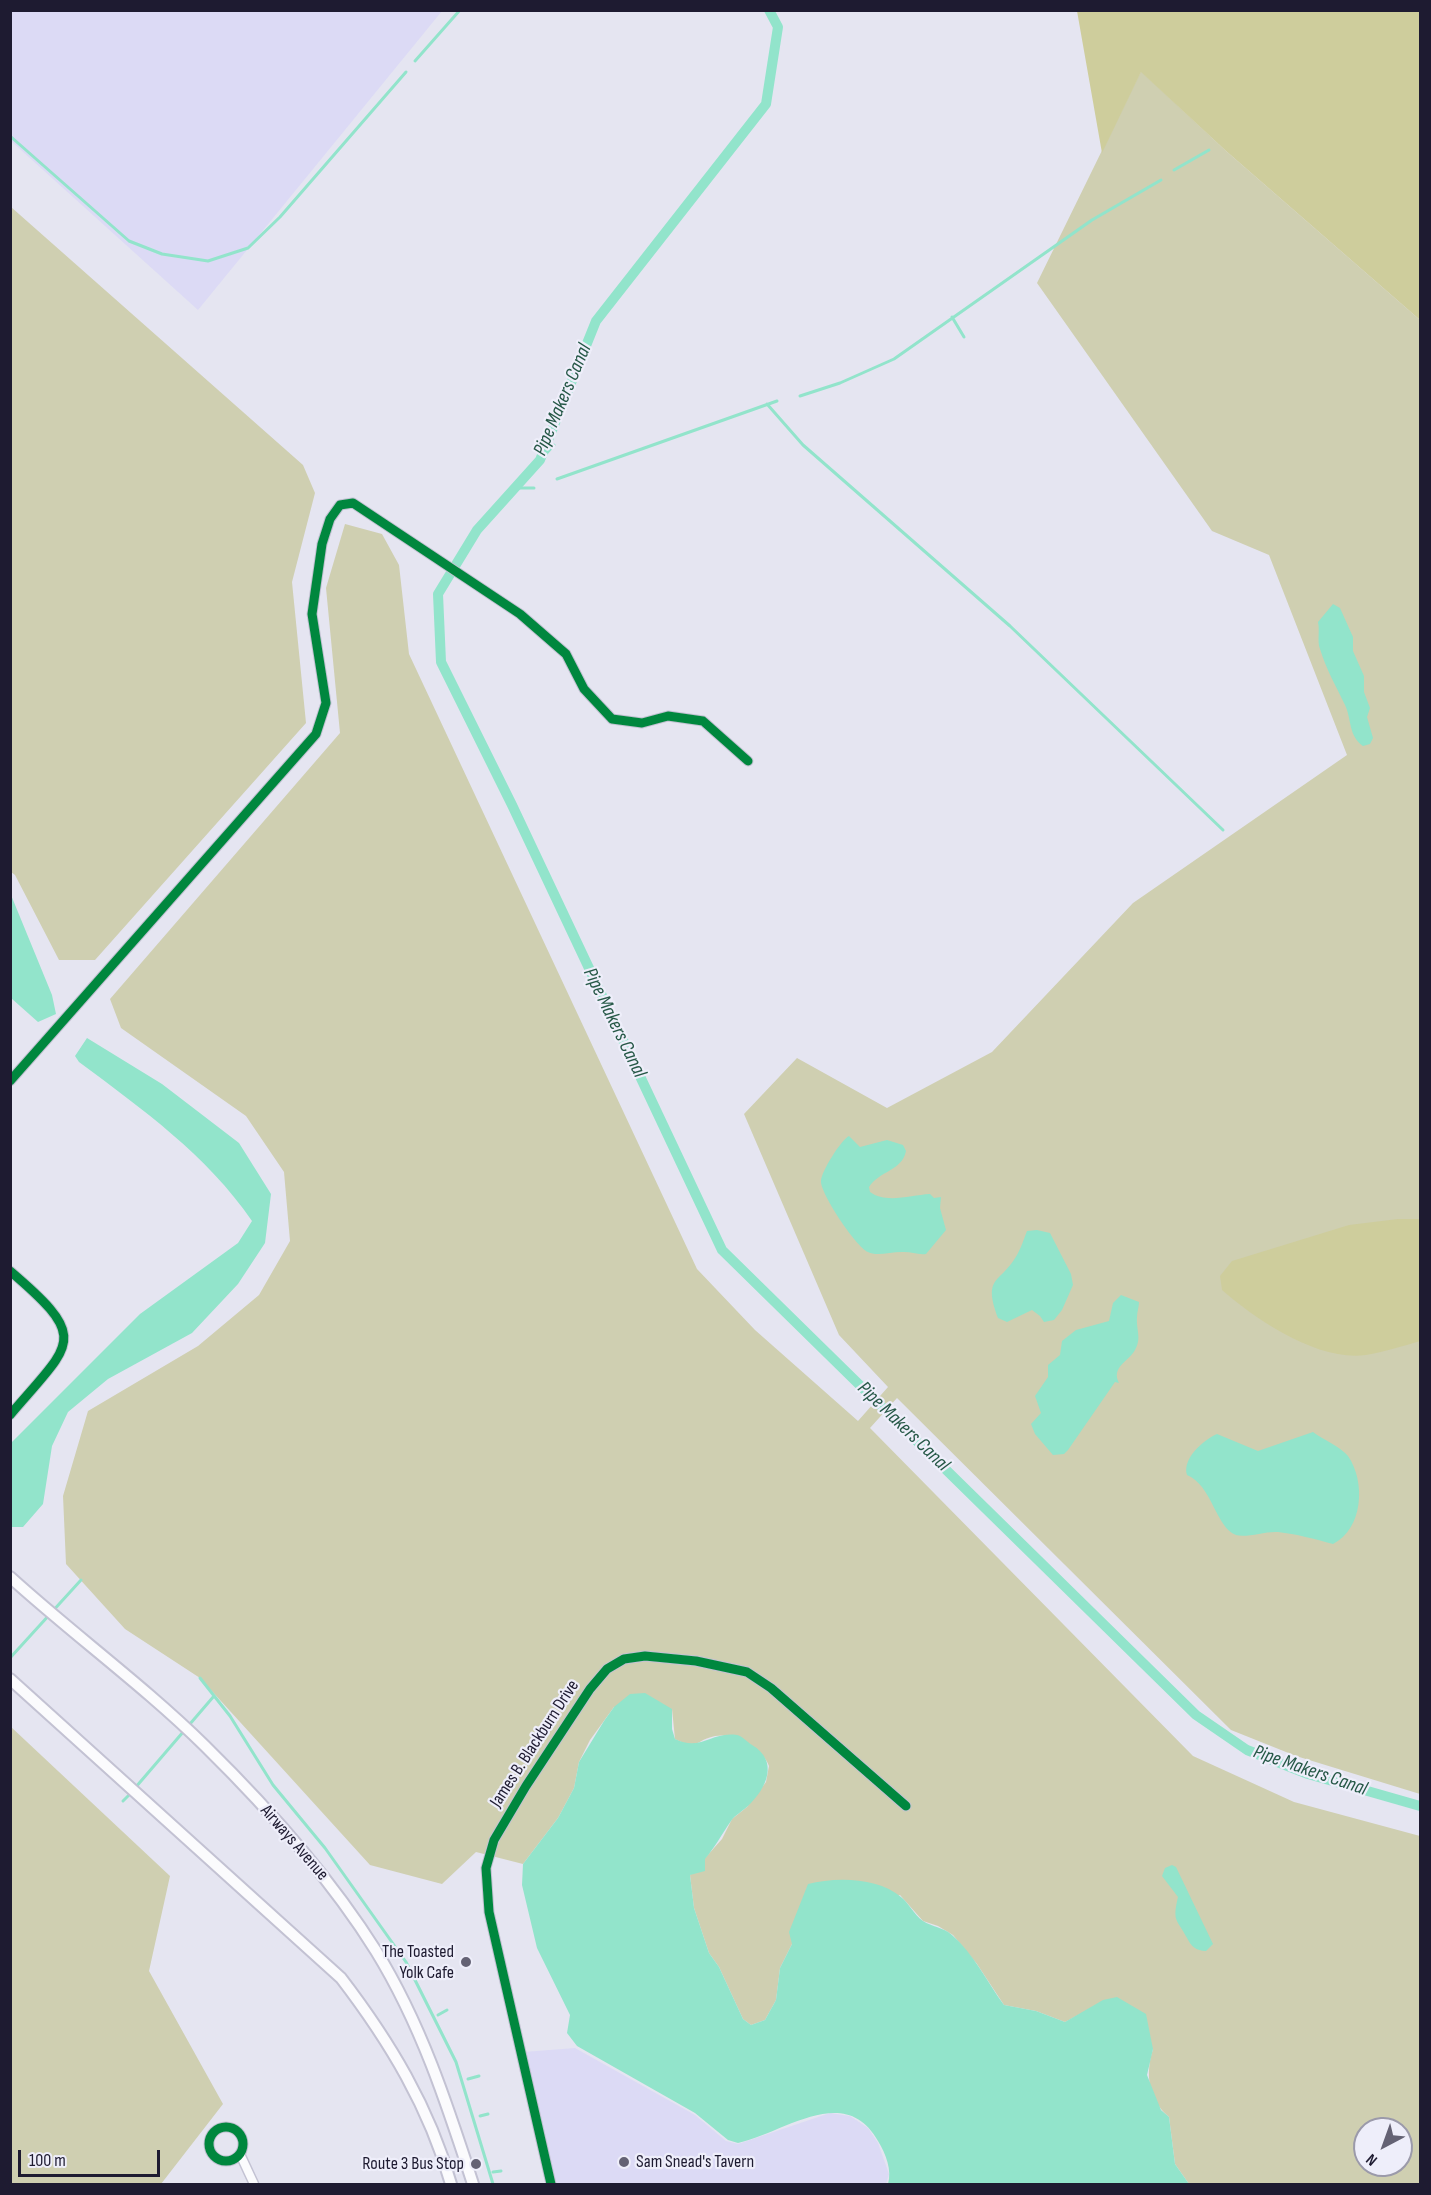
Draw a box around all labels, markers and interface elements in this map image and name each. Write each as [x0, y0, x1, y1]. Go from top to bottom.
water label: Pipe Makers Canal [529, 341, 597, 459]
water label: Pipe Makers Canal [577, 964, 651, 1082]
water label: Pipe Makers Canal [852, 1377, 954, 1477]
street label: James B. Blackburn Drive [486, 1676, 584, 1812]
water label: Pipe Makers Canal [1250, 1740, 1370, 1802]
street label: Airways Avenue [255, 1801, 333, 1885]
place label: The Toasted Yolk Cafe [382, 1941, 454, 1984]
marker: The Toasted Yolk Cafe [459, 1955, 473, 1969]
north arrow [1353, 2117, 1413, 2177]
scale bar [21, 2138, 164, 2176]
text: N [1363, 2149, 1382, 2169]
text: 100 m [29, 2150, 66, 2171]
place label: Sam Snead's Tavern [636, 2151, 754, 2173]
place label: Route 3 Bus Stop [362, 2153, 464, 2175]
marker: Sam Snead's Tavern [617, 2155, 631, 2169]
marker: Route 3 Bus Stop [469, 2157, 483, 2171]

